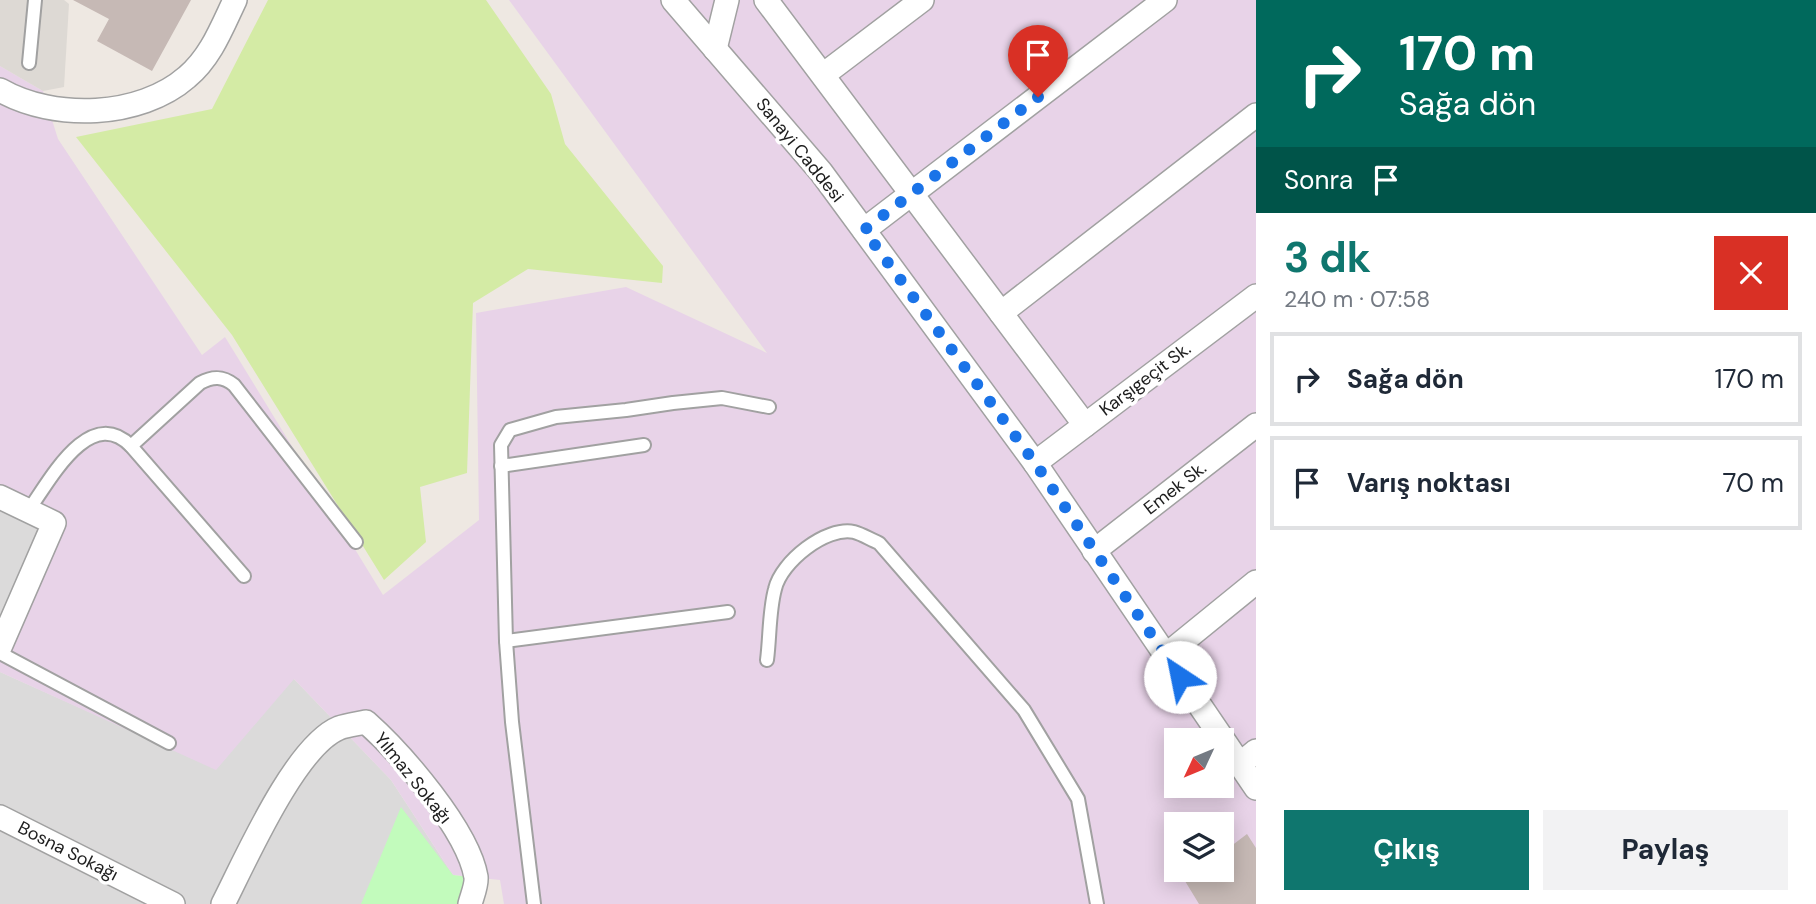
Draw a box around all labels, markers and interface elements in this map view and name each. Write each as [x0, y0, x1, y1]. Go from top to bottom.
text: 170 m [1399, 21, 1535, 85]
pin [1008, 25, 1068, 97]
icon: right [1284, 28, 1375, 119]
icon: arrive [1019, 36, 1057, 74]
text: Sağa dön [1399, 83, 1536, 125]
street label: Sanayi Caddesi [751, 93, 849, 207]
icon: arrive [1367, 161, 1405, 199]
text: Sonra [1284, 163, 1353, 197]
text: 3 dk [1284, 230, 1371, 285]
button: close [1714, 236, 1788, 310]
text: 240 m · 07:58 [1284, 284, 1430, 314]
street label: Karşıgeçit Sk. [1094, 337, 1196, 421]
icon: right [1288, 360, 1326, 398]
text: Sağa dön [1347, 362, 1464, 396]
text: 170 m [1715, 362, 1784, 396]
street label: Emek Sk. [1139, 456, 1211, 520]
icon: arrive [1288, 464, 1326, 502]
text: Varış noktası [1347, 466, 1511, 500]
text: 70 m [1723, 466, 1784, 500]
position arrow [1143, 640, 1217, 714]
street label: Yılmaz Sokağı [369, 727, 457, 829]
north arrow [1164, 728, 1234, 798]
map controls [1164, 728, 1234, 882]
button: Çıkış [1284, 810, 1529, 890]
button: Paylaş [1543, 810, 1788, 890]
button: layers [1164, 812, 1234, 882]
street label: Bosna Sokağı [14, 815, 122, 887]

